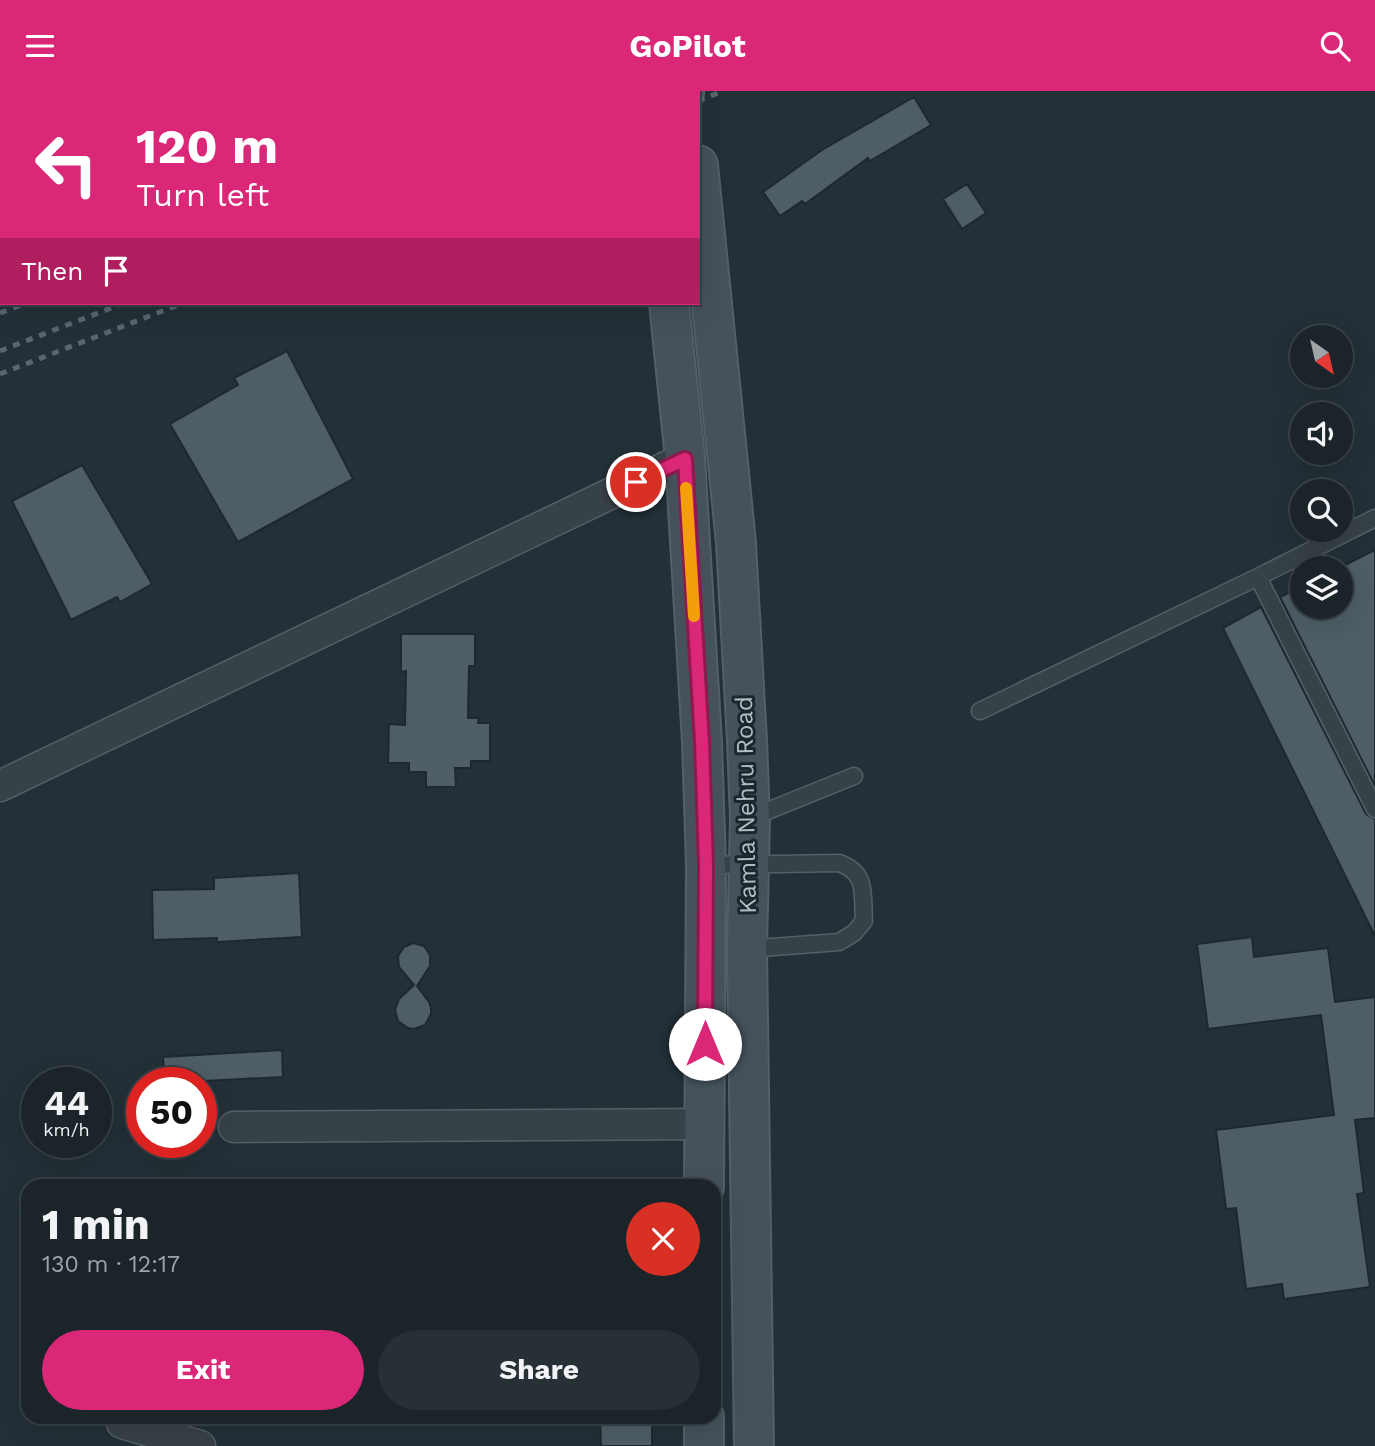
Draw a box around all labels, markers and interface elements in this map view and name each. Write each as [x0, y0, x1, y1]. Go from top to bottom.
icon: menu [21, 27, 59, 65]
text: GoPilot [629, 27, 746, 65]
icon: search [1316, 27, 1354, 65]
text: 120 m [136, 117, 278, 175]
icon: left [21, 119, 112, 210]
text: Turn left [136, 176, 269, 214]
icon: arrive [97, 252, 135, 290]
text: Then [21, 256, 83, 286]
north arrow [1290, 325, 1353, 389]
map controls [1290, 325, 1353, 619]
button: sound [1290, 402, 1353, 465]
pin [606, 452, 666, 512]
icon: arrive [617, 463, 655, 501]
button: search [1290, 479, 1353, 542]
button: layers [1290, 556, 1353, 619]
street label: Kamla Nehru Road [730, 696, 762, 914]
position arrow [668, 1007, 742, 1081]
speed limit sign: 50 [126, 1067, 217, 1158]
text: 44 [44, 1082, 89, 1124]
text: km/h [43, 1119, 90, 1140]
text: 1 min [42, 1200, 150, 1249]
button: close [626, 1202, 700, 1276]
text: 130 m · 12:17 [42, 1251, 180, 1278]
button: Exit [42, 1330, 364, 1410]
button: Share [378, 1330, 700, 1410]

